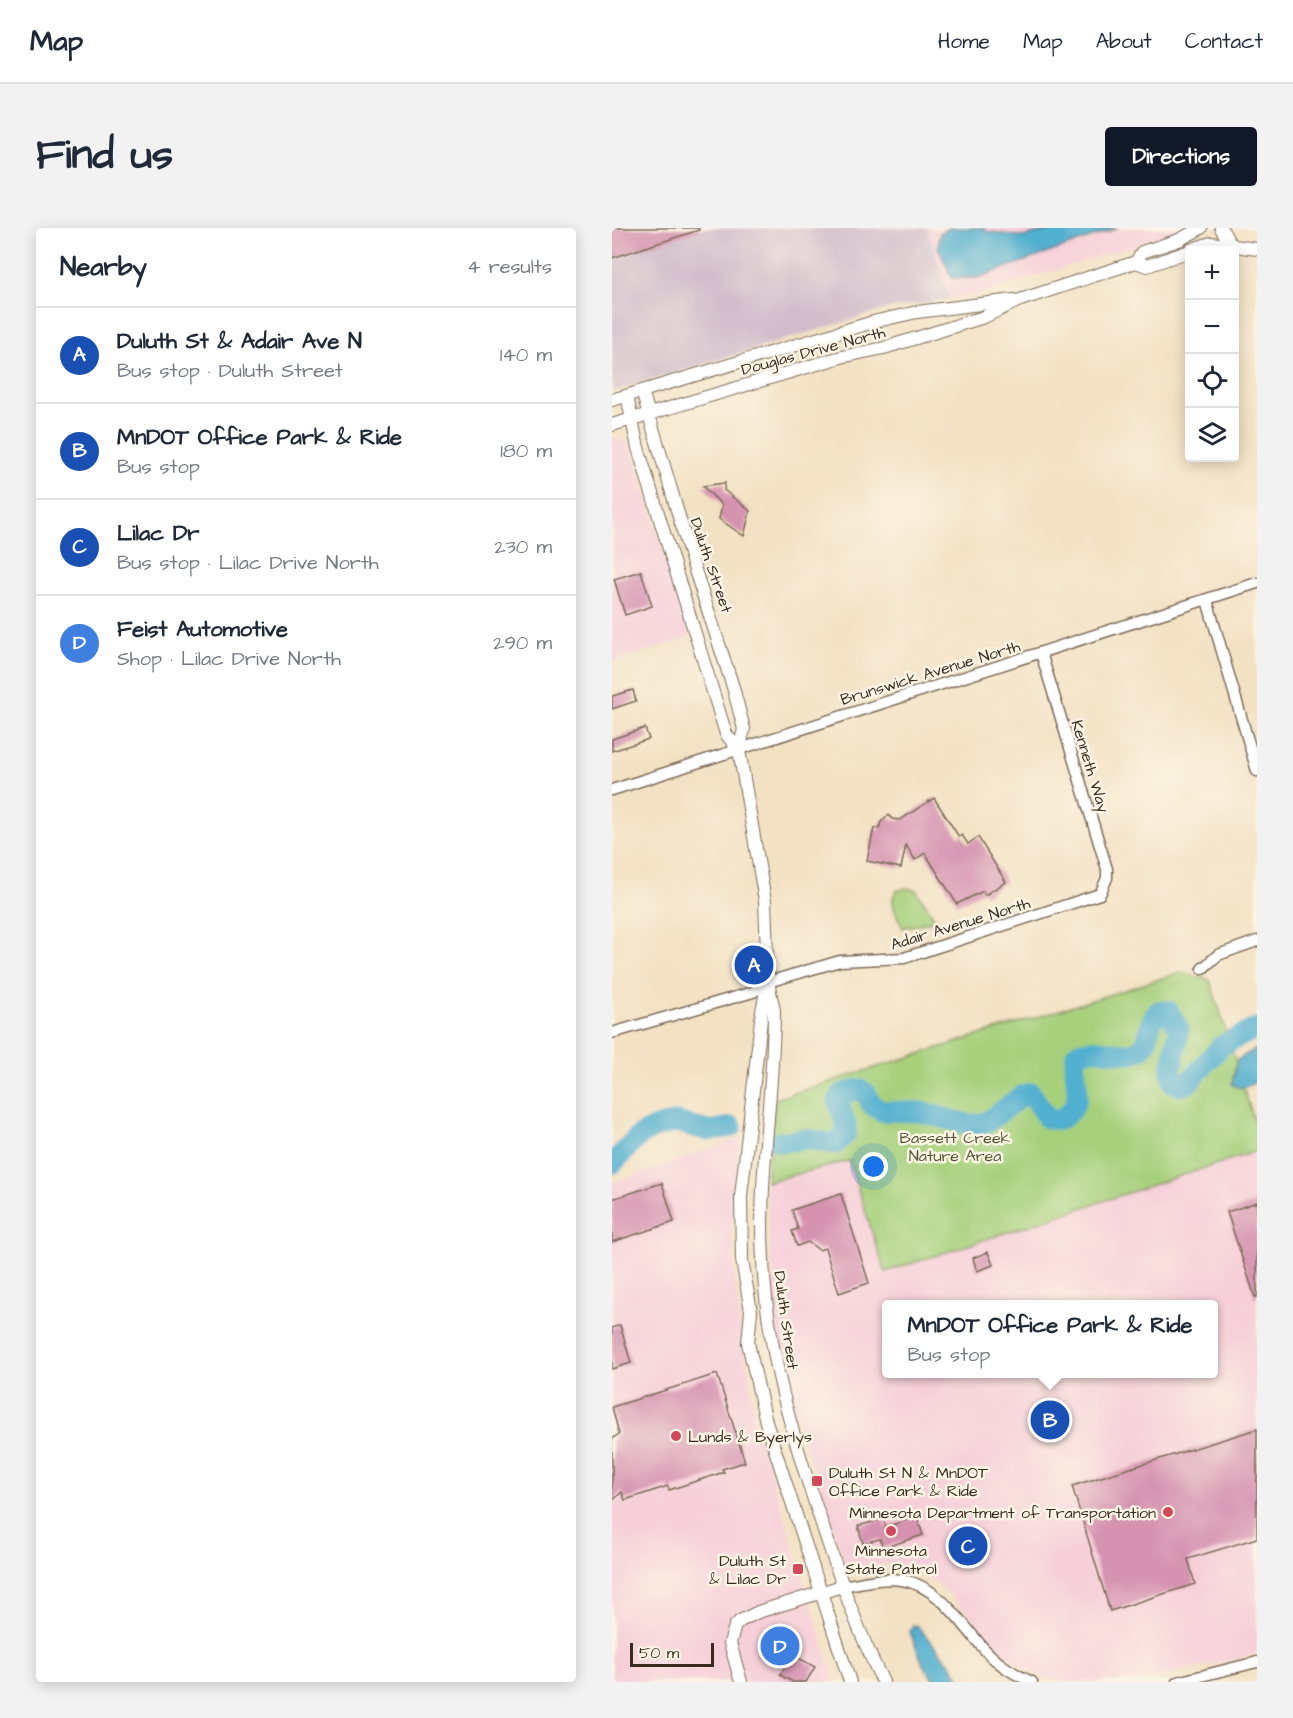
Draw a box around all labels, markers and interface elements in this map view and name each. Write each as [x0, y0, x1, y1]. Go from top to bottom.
text: Map [30, 22, 83, 61]
text: Home [938, 27, 990, 56]
text: Map [1023, 27, 1063, 56]
text: About [1096, 27, 1152, 56]
text: Contact [1185, 27, 1263, 56]
text: Find us [36, 127, 173, 185]
button: Directions [1105, 127, 1257, 186]
map controls [1185, 246, 1239, 462]
button: + [1185, 246, 1239, 300]
text: Nearby [60, 249, 147, 285]
text: 4 results [467, 253, 552, 281]
button: − [1185, 300, 1239, 354]
street label: Douglas Drive North [739, 321, 888, 382]
text: Duluth St & Adair Ave N [117, 326, 362, 357]
text: A [73, 341, 86, 369]
text: 140 m [500, 341, 552, 369]
button: locate [1185, 354, 1239, 408]
text: Bus stop · Duluth Street [117, 357, 343, 385]
button: layers [1185, 408, 1239, 462]
text: MnDOT Office Park & Ride [117, 422, 402, 453]
text: B [72, 437, 87, 465]
text: 180 m [500, 437, 552, 465]
text: Bus stop [117, 453, 200, 481]
street label: Duluth Street [684, 515, 738, 616]
text: Lilac Dr [117, 518, 199, 549]
text: C [72, 533, 87, 561]
text: 230 m [494, 533, 552, 561]
text: Bus stop · Lilac Drive North [117, 549, 379, 577]
text: Feist Automotive [117, 614, 288, 645]
text: D [73, 629, 86, 657]
text: 290 m [493, 629, 552, 657]
street label: Brunswick Avenue North [838, 635, 1023, 711]
text: Shop · Lilac Drive North [117, 645, 341, 673]
street label: Kenneth Way [1065, 717, 1115, 816]
street label: Adair Avenue North [888, 892, 1033, 956]
pin: A [734, 942, 774, 988]
park label: Bassett Creek Nature Area [900, 1127, 1011, 1167]
your location [859, 1152, 888, 1181]
street label: Duluth Street [768, 1269, 804, 1371]
popup [882, 1300, 1218, 1378]
text: MnDOT Office Park & Ride [908, 1310, 1192, 1341]
text: Bus stop [908, 1341, 990, 1369]
pin: B [1030, 1398, 1070, 1442]
place label: Lunds & Byerlys [688, 1426, 812, 1449]
marker: Lunds & Byerlys [669, 1429, 683, 1443]
place label: Duluth St N & MnDOT Office Park & Ride [829, 1462, 988, 1502]
marker: Duluth St N & MnDOT Office Park & Ride [810, 1474, 824, 1488]
place label: Minnesota Department of Transportation [849, 1502, 1156, 1524]
marker: Minnesota Department of Transportation [1161, 1505, 1175, 1519]
marker: Minnesota State Patrol [884, 1524, 898, 1538]
pin: C [948, 1524, 988, 1568]
place label: Minnesota State Patrol [845, 1540, 937, 1580]
place label: Duluth St & Lilac Dr [709, 1550, 787, 1590]
marker: Duluth St & Lilac Dr [791, 1562, 805, 1576]
pin: D [760, 1624, 800, 1668]
scale bar [630, 1640, 714, 1668]
text: 50 m [639, 1642, 679, 1664]

